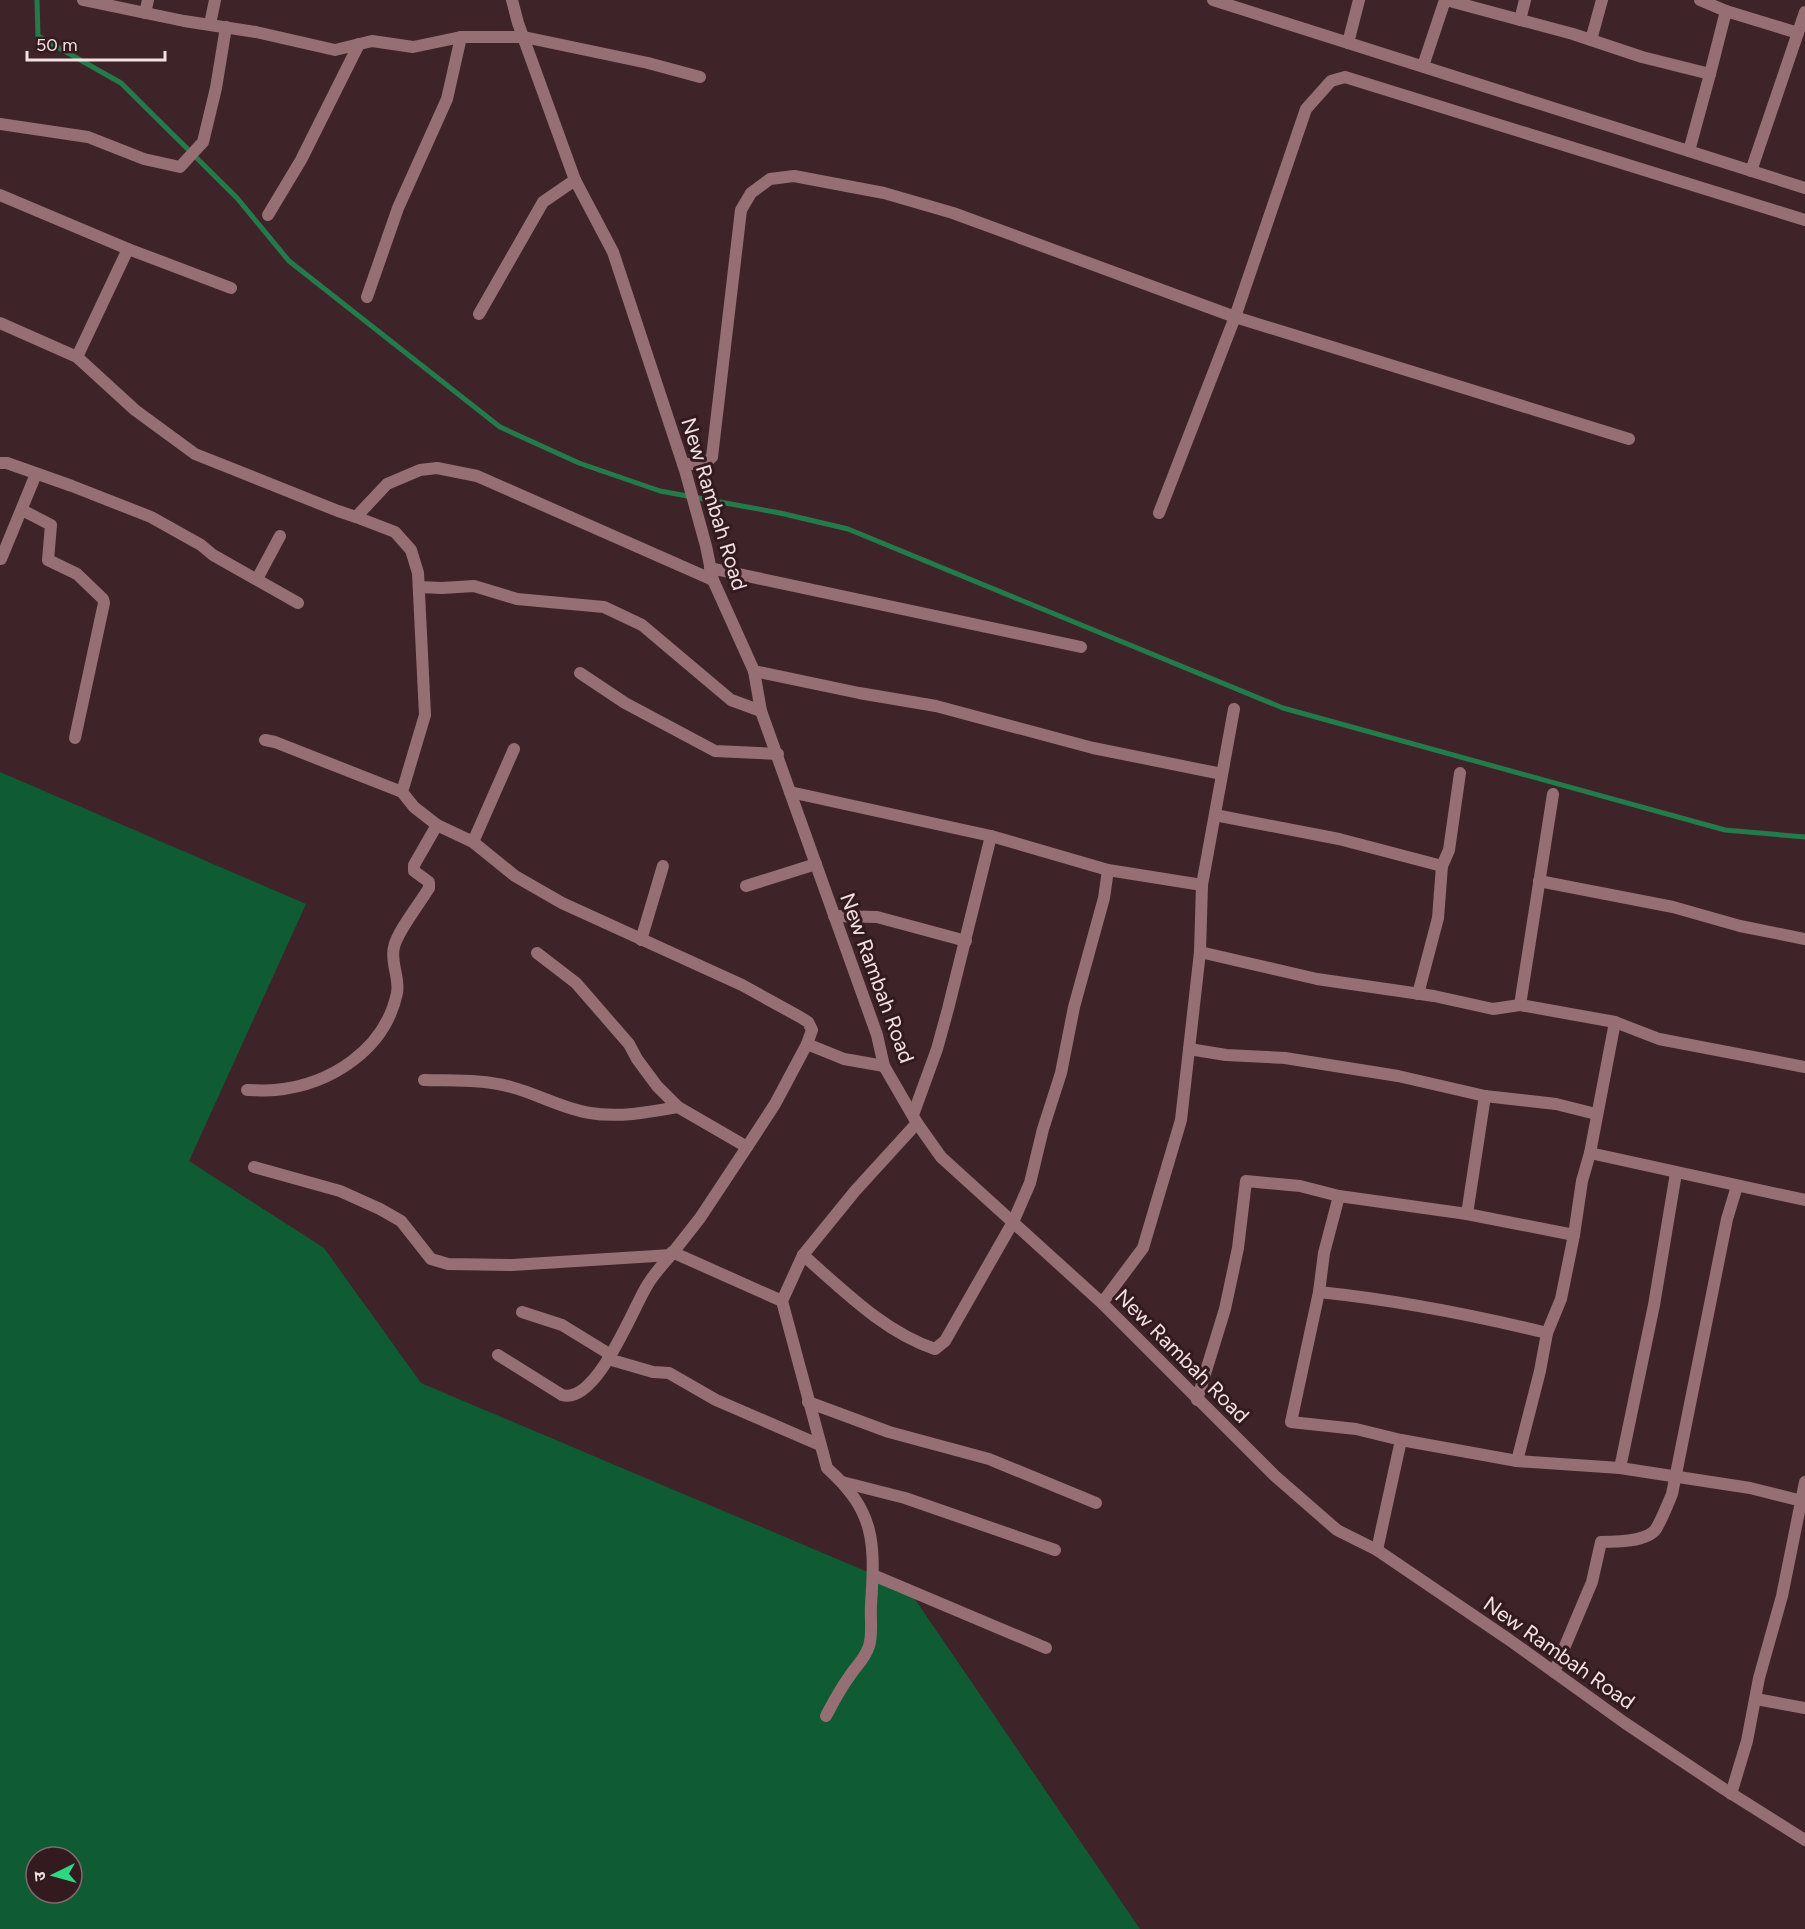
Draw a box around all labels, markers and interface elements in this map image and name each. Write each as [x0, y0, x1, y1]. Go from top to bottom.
scale bar [27, 24, 165, 62]
text: 50 m [36, 34, 78, 56]
street label: New Rambah Road [676, 415, 753, 593]
street label: New Rambah Road [835, 889, 920, 1066]
street label: New Rambah Road [1110, 1283, 1255, 1428]
street label: New Rambah Road [1479, 1591, 1640, 1714]
north arrow [24, 1845, 84, 1905]
text: उ [30, 1870, 49, 1882]

